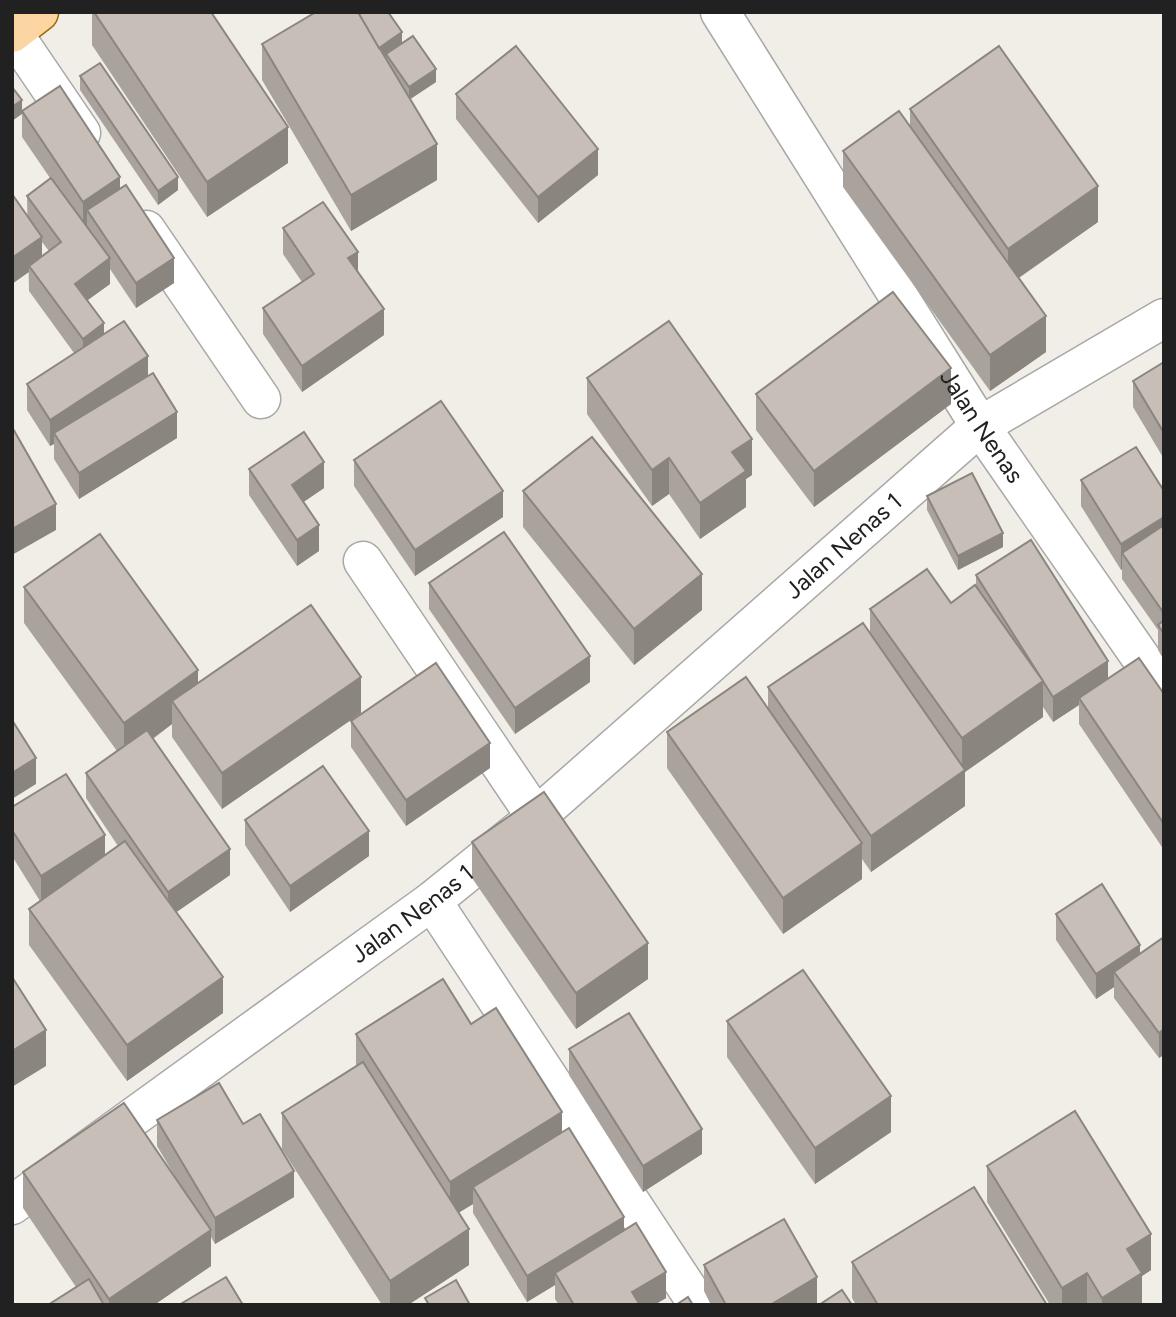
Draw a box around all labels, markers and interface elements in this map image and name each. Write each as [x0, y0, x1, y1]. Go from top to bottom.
street label: Jalan Nenas [934, 364, 1030, 488]
street label: Jalan Nenas 1 [779, 487, 908, 605]
street label: Jalan Nenas 1 [345, 858, 479, 969]

